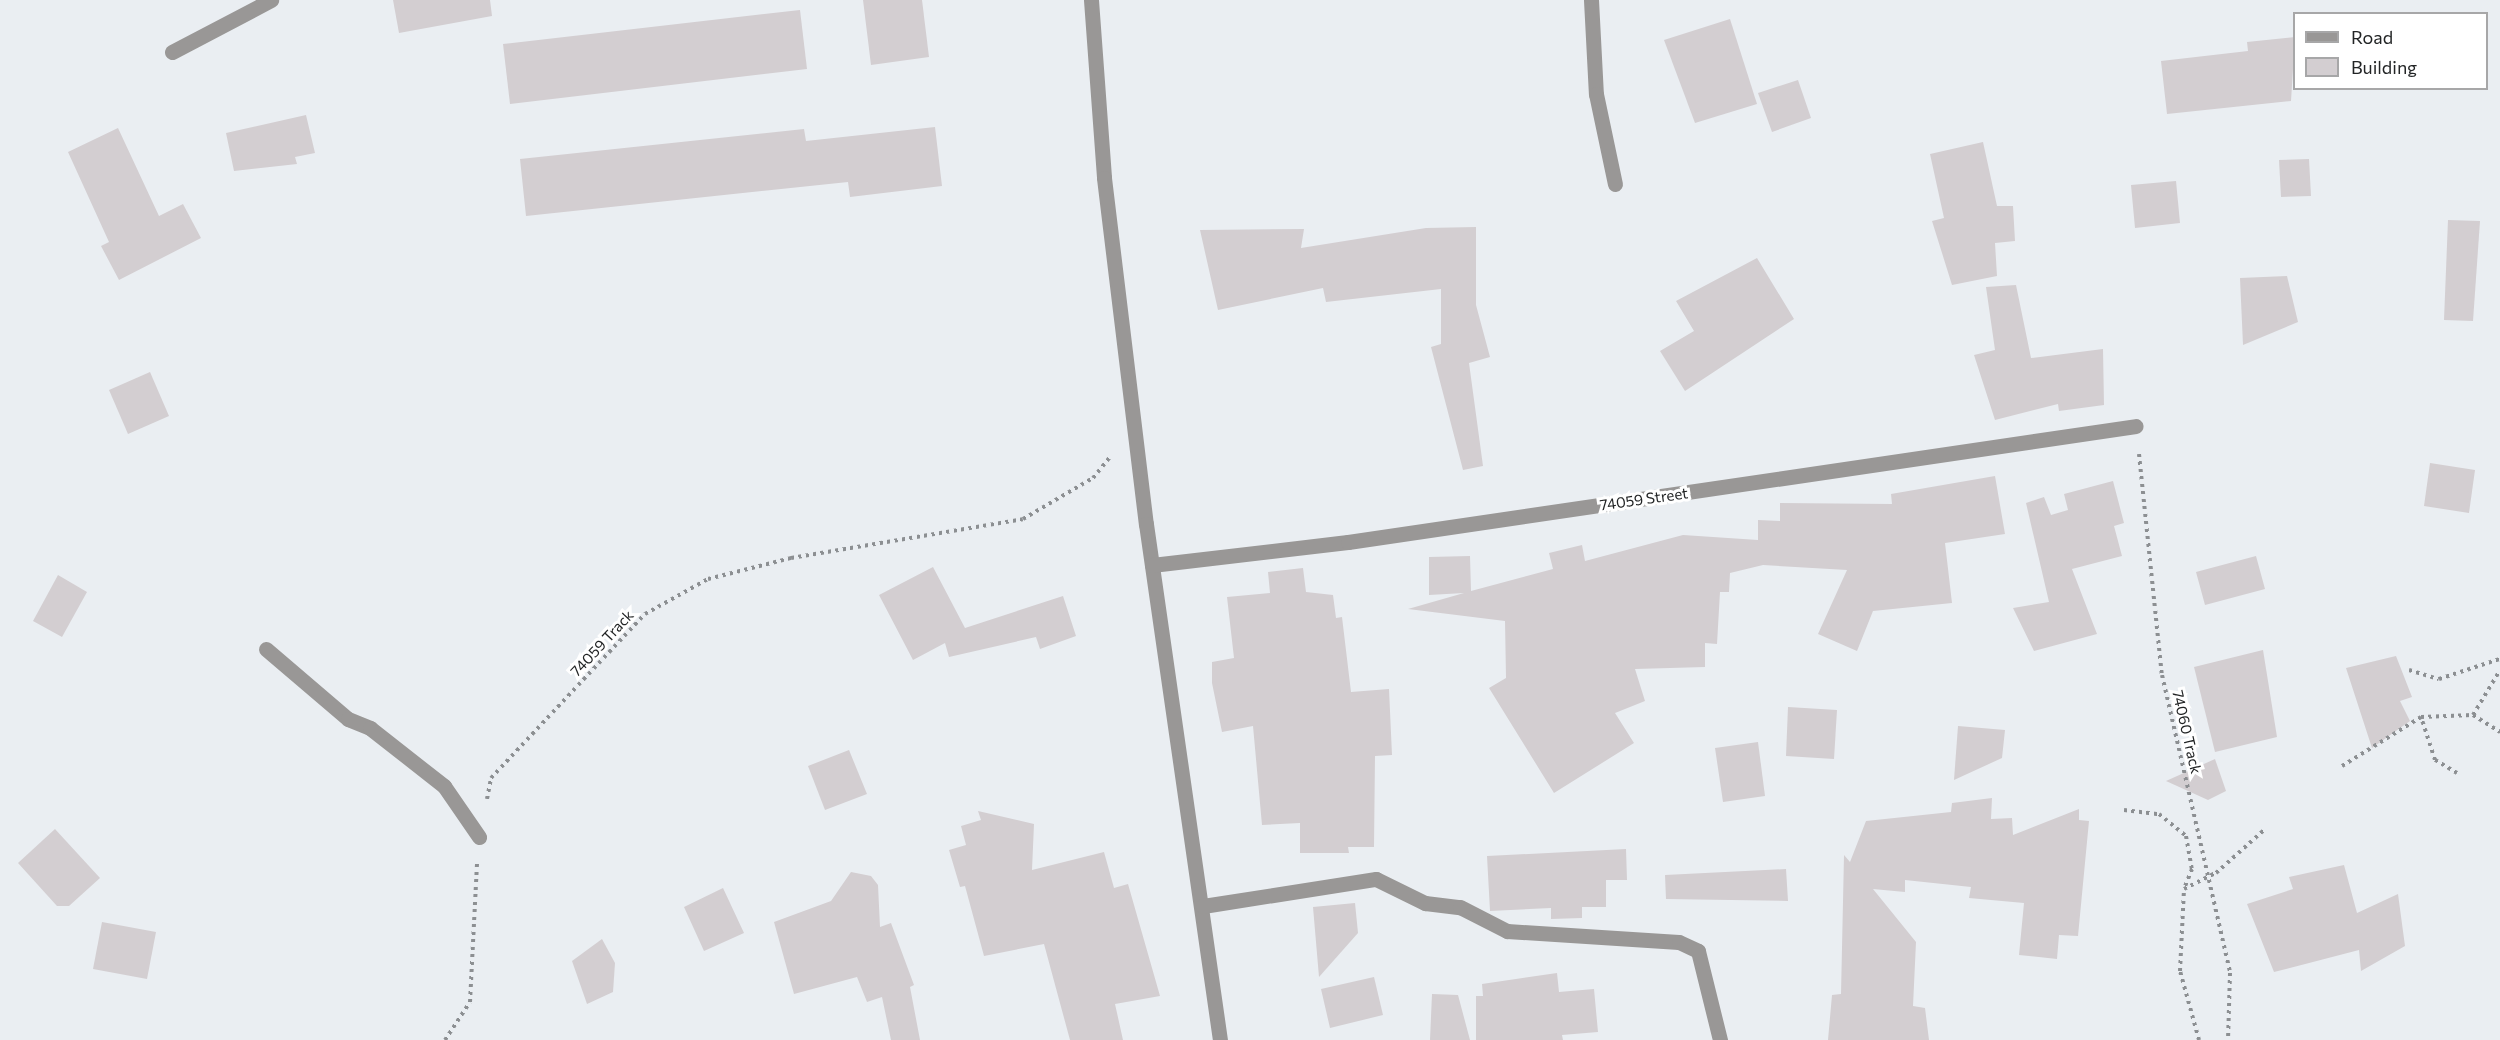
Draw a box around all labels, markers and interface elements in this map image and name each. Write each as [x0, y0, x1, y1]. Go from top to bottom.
legend [2293, 12, 2488, 90]
text: Road [2351, 26, 2393, 48]
text: Building [2351, 56, 2417, 78]
street label: 74059 Street [1599, 484, 1689, 514]
street label: 74059 Track [567, 606, 637, 680]
street label: 74060 Track [2169, 688, 2205, 776]

